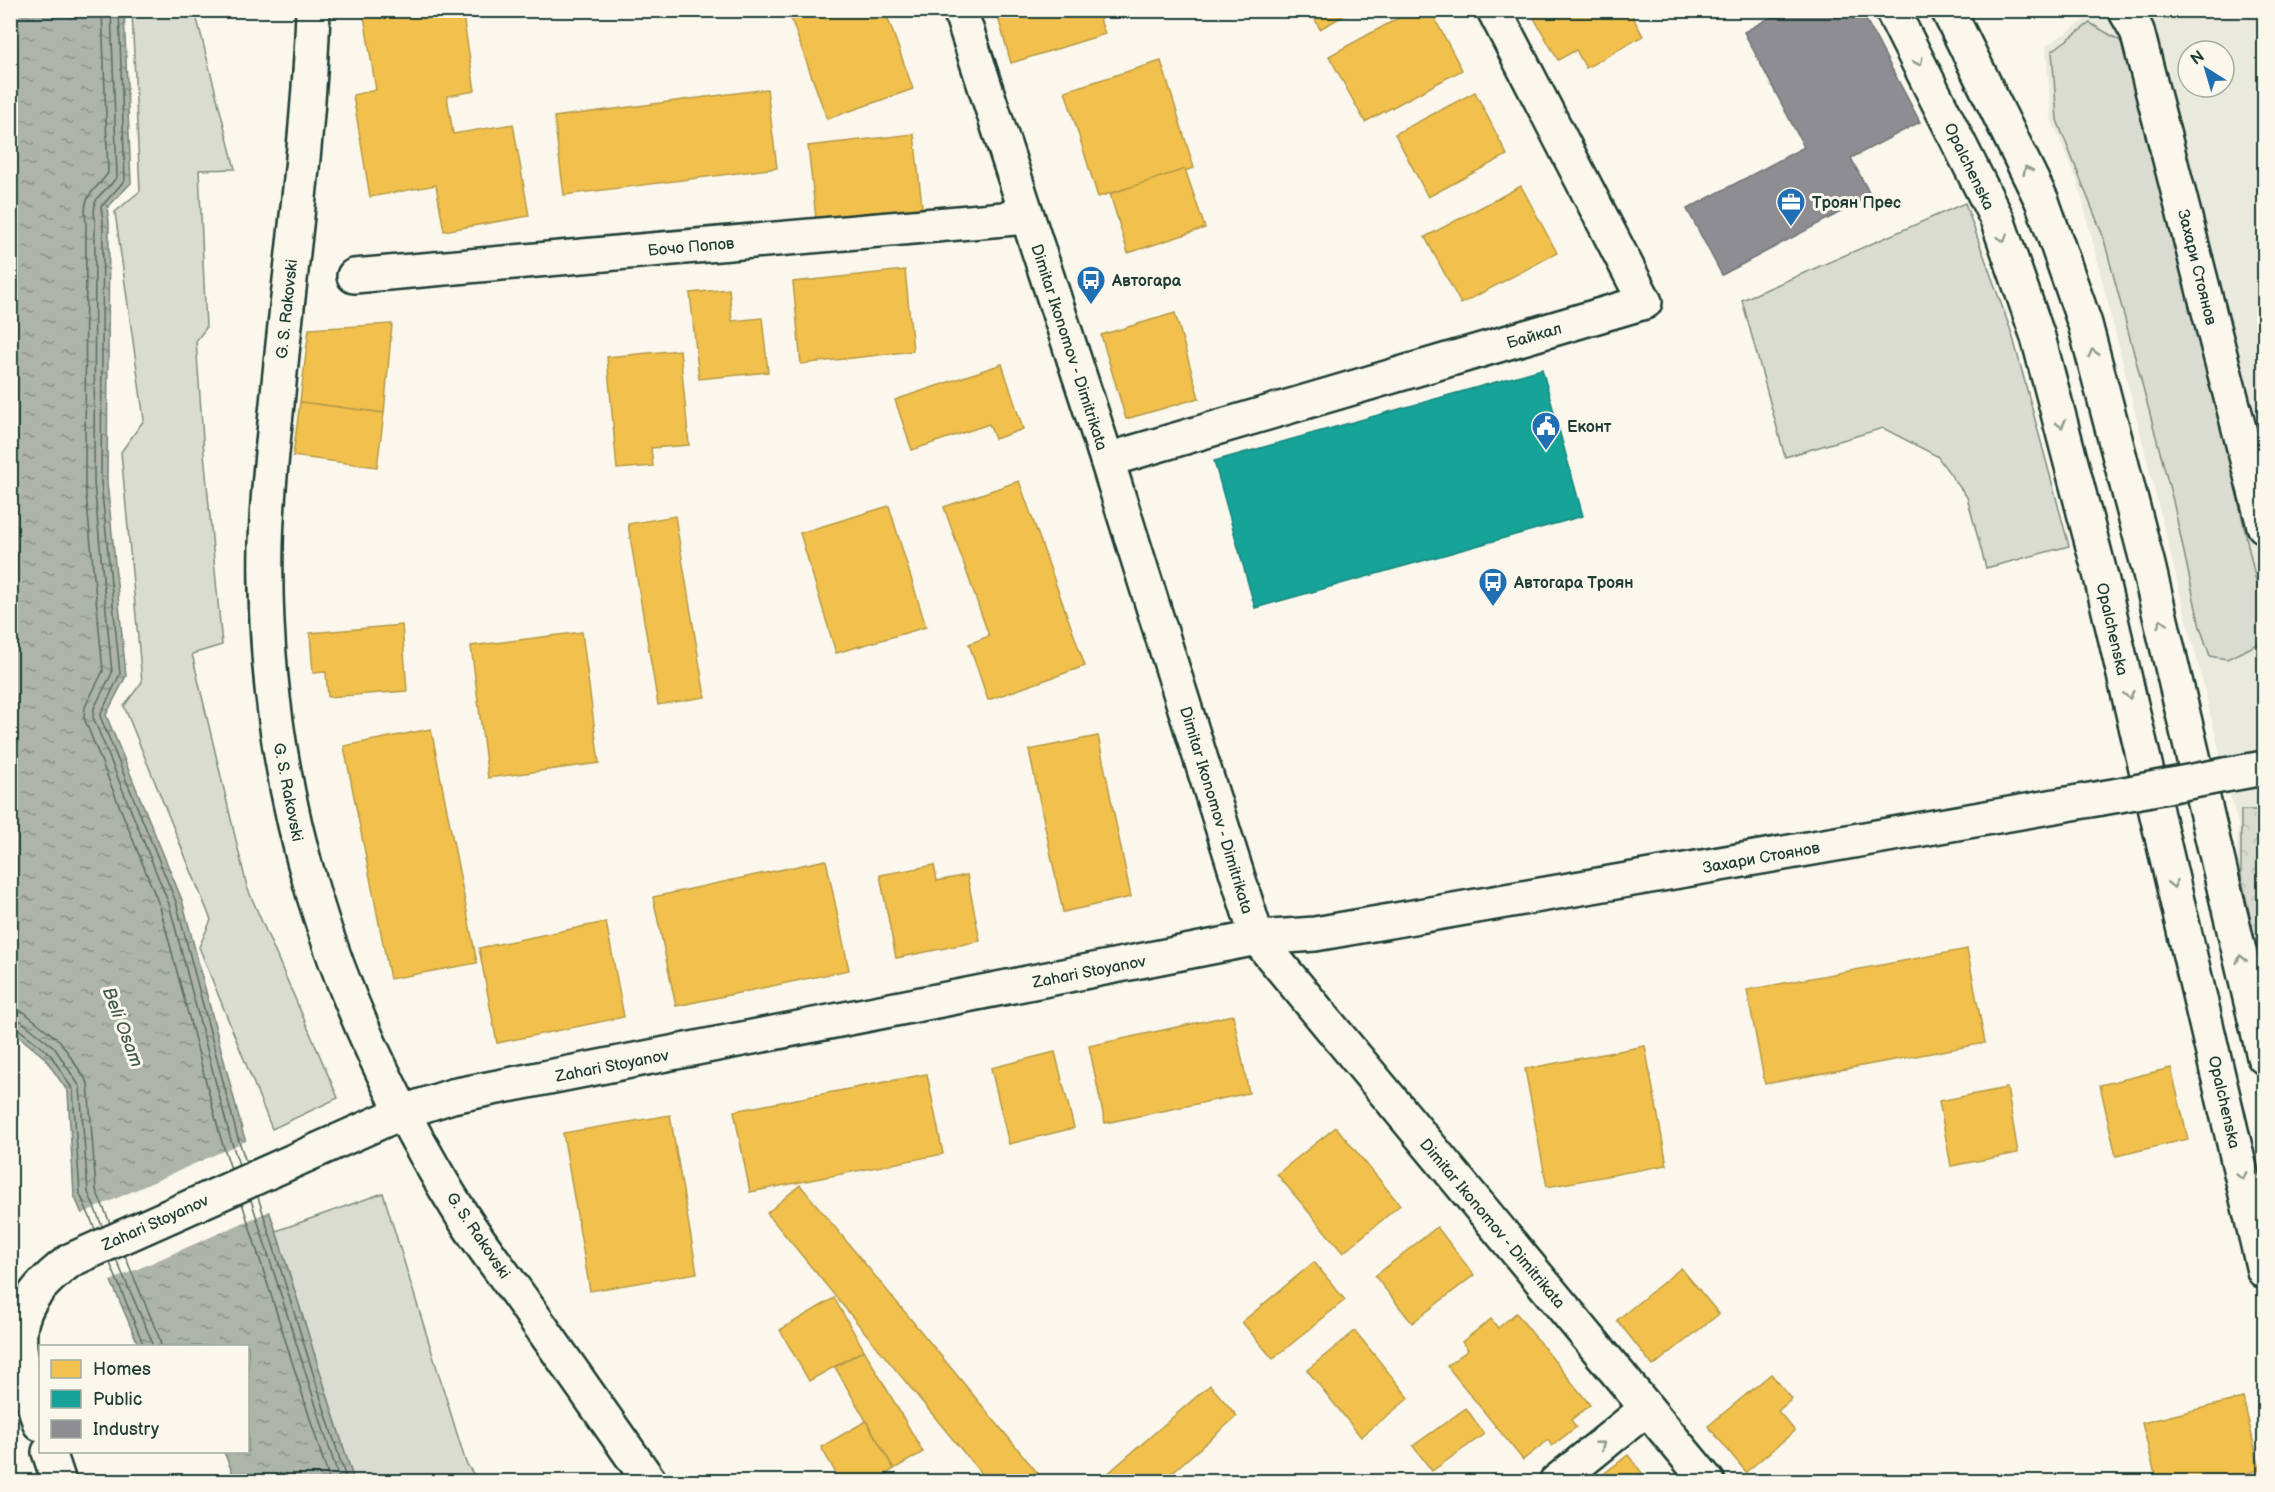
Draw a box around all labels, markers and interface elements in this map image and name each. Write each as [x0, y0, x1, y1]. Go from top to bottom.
north arrow [2176, 39, 2236, 99]
text: N [2187, 47, 2208, 69]
one-way arrow [1912, 56, 1923, 67]
street label: Opalchenska [1939, 120, 1998, 213]
one-way arrow [2022, 165, 2034, 176]
office icon: Троян Прес [1775, 186, 1807, 228]
place label: Троян Прес [1812, 194, 1901, 213]
street label: Захари Стоянов [2173, 208, 2220, 328]
one-way arrow [1996, 232, 2009, 243]
street label: Бочо Попов [647, 234, 736, 261]
street label: Dimitar Ikonomov - Dimitrikata [1026, 242, 1111, 453]
street label: G. S. Rakovski [273, 258, 302, 360]
bus stop icon: Автогара [1075, 264, 1107, 306]
place label: Автогара [1111, 272, 1182, 291]
street label: Байкал [1505, 320, 1564, 353]
one-way arrow [2087, 348, 2100, 358]
public building icon: Еконт [1530, 410, 1562, 452]
place label: Еконт [1567, 418, 1612, 437]
one-way arrow [2054, 418, 2066, 429]
bus stop icon: Автогара Троян [1477, 566, 1509, 608]
place label: Автогара Троян [1513, 574, 1634, 593]
street label: Opalchenska [2092, 581, 2131, 677]
one-way arrow [2156, 618, 2169, 628]
one-way arrow [2121, 690, 2134, 700]
street label: Dimitar Ikonomov - Dimitrikata [1175, 704, 1256, 916]
street label: G. S. Rakovski [269, 741, 306, 843]
street label: Захари Стоянов [1701, 839, 1822, 878]
one-way arrow [2166, 879, 2179, 889]
street label: Zahari Stoyanov [1030, 952, 1148, 993]
one-way arrow [2236, 955, 2249, 965]
water label: Beli Osam [98, 984, 147, 1070]
street label: Zahari Stoyanov [553, 1046, 671, 1087]
street label: Opalchenska [2204, 1054, 2243, 1150]
street label: Dimitar Ikonomov - Dimitrikata [1415, 1135, 1568, 1313]
one-way arrow [2235, 1171, 2248, 1181]
street label: G. S. Rakovski [442, 1189, 514, 1283]
street label: Zahari Stoyanov [98, 1191, 212, 1256]
legend [39, 1345, 249, 1453]
text: Homes [93, 1359, 151, 1380]
text: Public [93, 1389, 142, 1410]
text: Industry [93, 1419, 160, 1440]
one-way arrow [1594, 1441, 1605, 1452]

